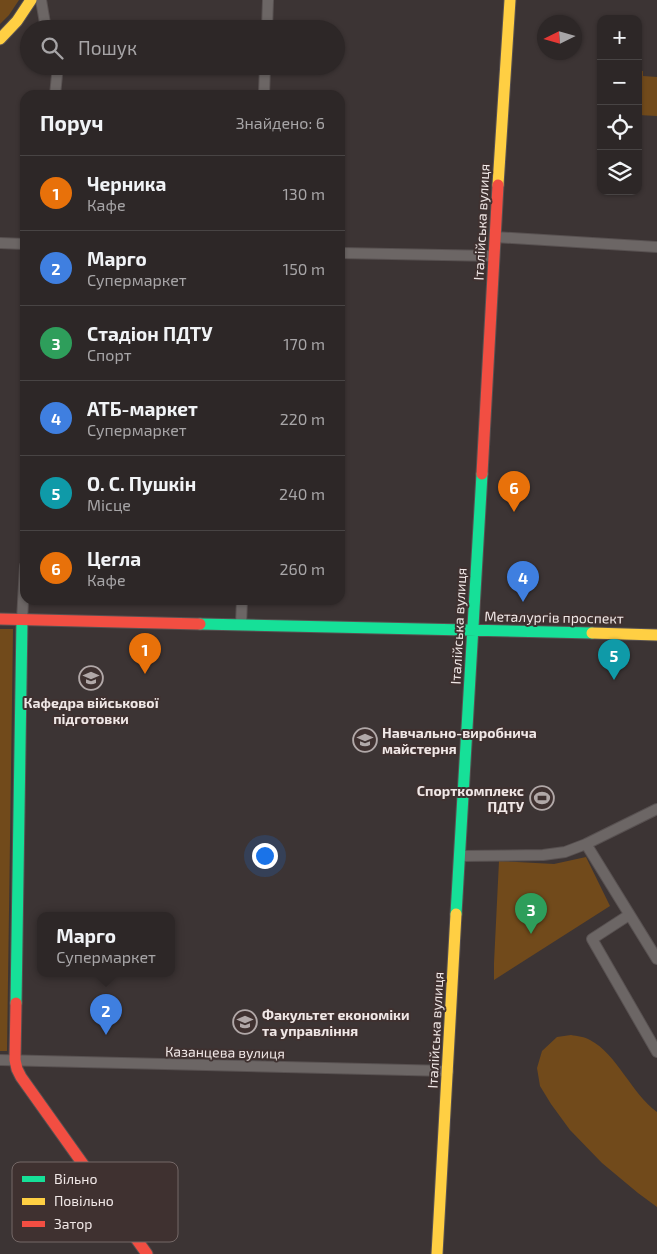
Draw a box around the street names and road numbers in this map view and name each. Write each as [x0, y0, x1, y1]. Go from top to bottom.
street label: Італійська вулиця [469, 163, 493, 281]
street label: Італійська вулиця [446, 567, 470, 685]
street label: Металургів проспект [484, 607, 624, 627]
street label: Італійська вулиця [423, 971, 447, 1089]
street label: Казанцева вулиця [165, 1042, 285, 1062]

